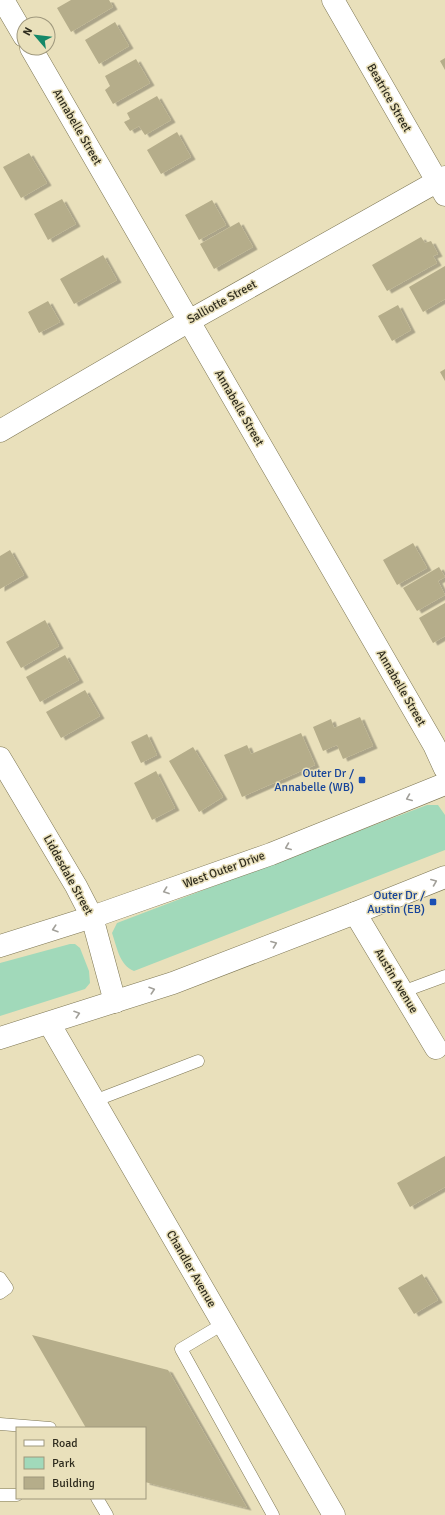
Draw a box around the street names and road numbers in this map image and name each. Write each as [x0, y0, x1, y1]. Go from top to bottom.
street label: Beatrice Street [363, 61, 415, 135]
street label: Annabelle Street [49, 86, 105, 168]
street label: Salliotte Street [185, 277, 259, 327]
street label: Annabelle Street [211, 367, 267, 449]
street label: Annabelle Street [373, 647, 429, 729]
street label: Liddesdale Street [40, 832, 96, 918]
street label: West Outer Drive [181, 848, 267, 892]
street label: Austin Avenue [371, 946, 421, 1016]
street label: Chandler Avenue [163, 1228, 219, 1310]

